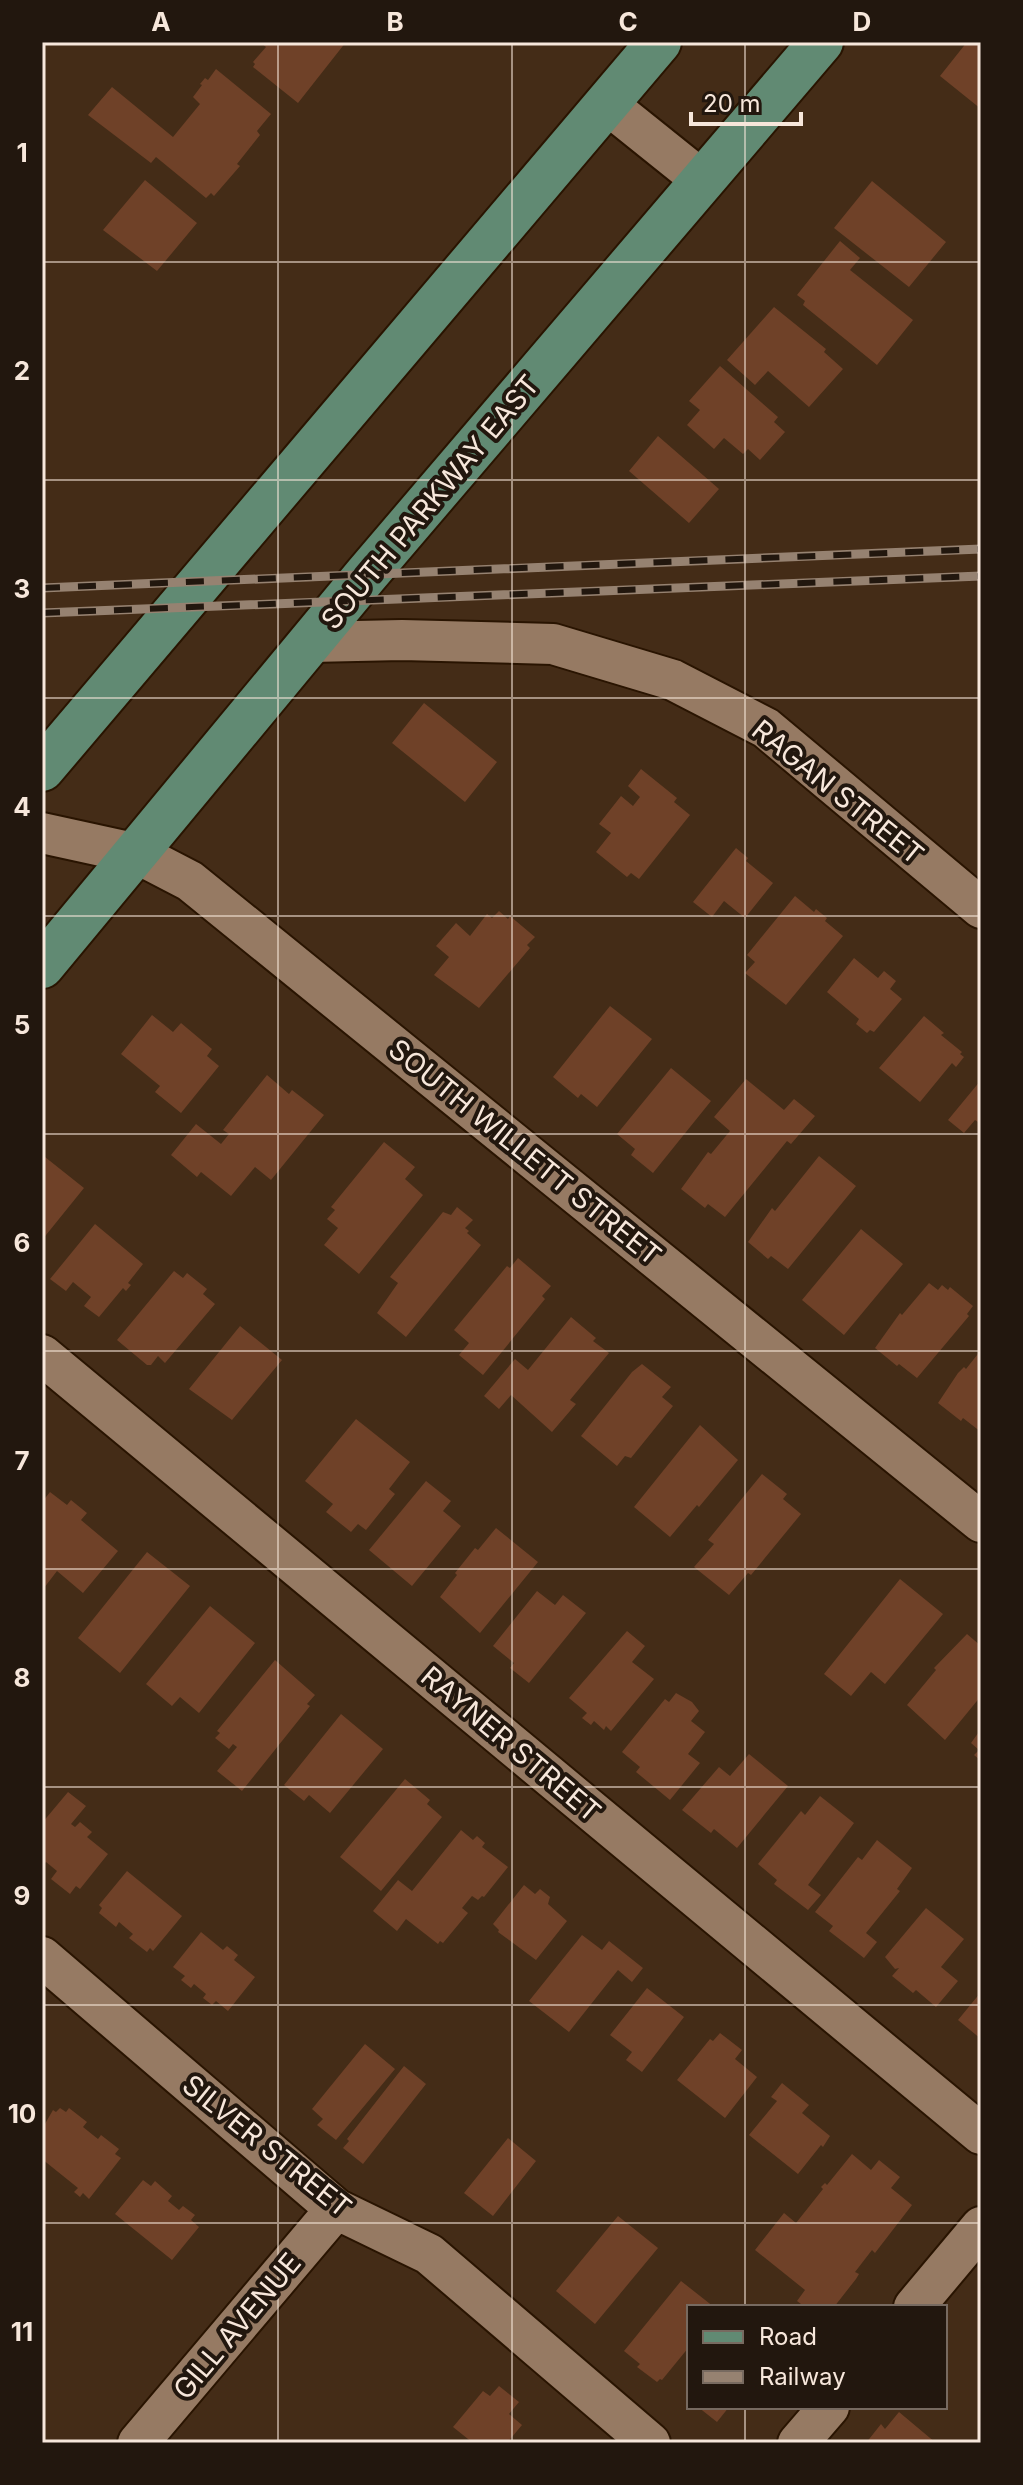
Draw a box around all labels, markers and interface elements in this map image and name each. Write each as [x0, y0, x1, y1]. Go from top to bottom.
text: A [151, 6, 171, 37]
text: B [386, 6, 404, 37]
text: C [618, 6, 638, 37]
text: D [853, 6, 871, 37]
scale bar [691, 76, 801, 126]
text: 20 m [703, 89, 761, 118]
text: 1 [16, 137, 28, 168]
text: 2 [14, 355, 30, 386]
street label: SOUTH PARKWAY EAST [314, 368, 546, 636]
text: 3 [14, 573, 30, 604]
street label: RAGAN STREET [745, 712, 931, 872]
text: 4 [13, 791, 31, 822]
text: 5 [14, 1009, 30, 1040]
street label: SOUTH WILLETT STREET [382, 1032, 668, 1272]
text: 6 [14, 1227, 30, 1258]
text: 7 [14, 1445, 30, 1476]
street label: RAYNER STREET [414, 1659, 608, 1829]
text: 8 [14, 1662, 30, 1693]
text: 9 [14, 1880, 30, 1911]
street label: SILVER STREET [176, 2068, 358, 2224]
text: 10 [8, 2098, 36, 2129]
street label: GILL AVENUE [166, 2246, 308, 2406]
legend [687, 2305, 947, 2409]
text: 11 [11, 2316, 33, 2347]
text: Road [759, 2322, 817, 2351]
text: Railway [759, 2362, 846, 2391]

